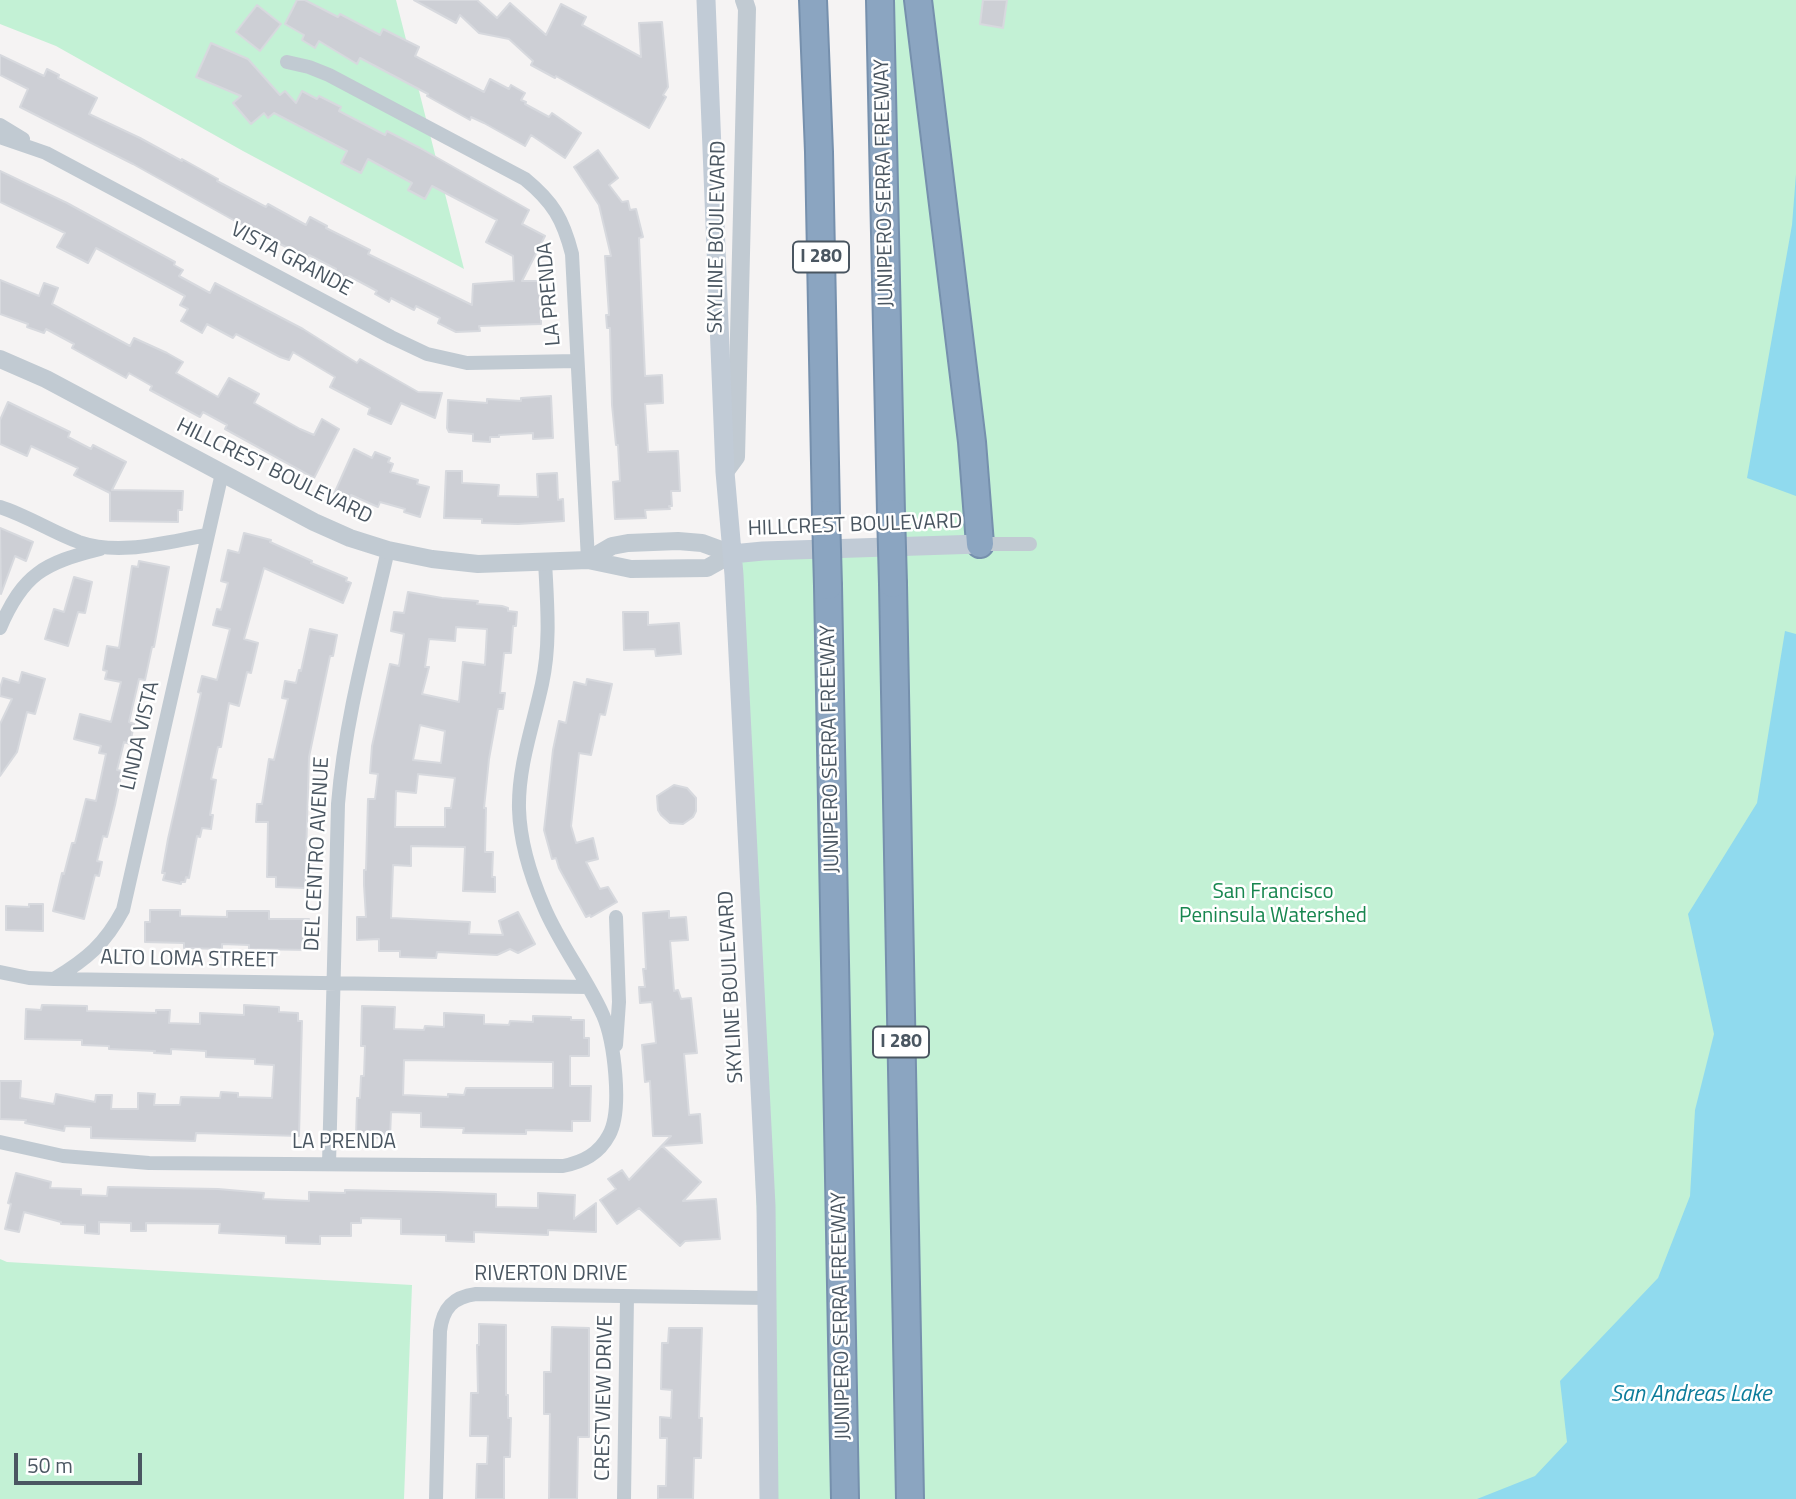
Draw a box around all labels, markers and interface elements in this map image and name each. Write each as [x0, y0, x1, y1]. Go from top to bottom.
street label: JUNIPERO SERRA FREEWAY [870, 59, 900, 307]
street label: SKYLINE BOULEVARD [704, 140, 732, 334]
street label: VISTA GRANDE [226, 218, 356, 302]
street label: LA PRENDA [533, 241, 567, 347]
road number: I 280 [793, 242, 849, 272]
street label: HILLCREST BOULEVARD [172, 414, 376, 530]
street label: HILLCREST BOULEVARD [747, 510, 963, 542]
street label: JUNIPERO SERRA FREEWAY [816, 625, 846, 873]
street label: LINDA VISTA [116, 679, 166, 793]
street label: DEL CENTRO AVENUE [300, 756, 336, 952]
park label: San Francisco Peninsula Watershed [1179, 880, 1367, 930]
street label: SKYLINE BOULEVARD [714, 890, 750, 1084]
street label: ALTO LOMA STREET [100, 946, 278, 974]
road number: I 280 [873, 1026, 929, 1058]
street label: LA PRENDA [292, 1130, 396, 1156]
street label: JUNIPERO SERRA FREEWAY [827, 1192, 857, 1440]
street label: RIVERTON DRIVE [474, 1262, 628, 1288]
street label: CRESTVIEW DRIVE [591, 1315, 619, 1481]
water label: San Andreas Lake [1611, 1381, 1771, 1409]
scale bar [18, 1440, 145, 1484]
text: 50 m [27, 1449, 73, 1481]

